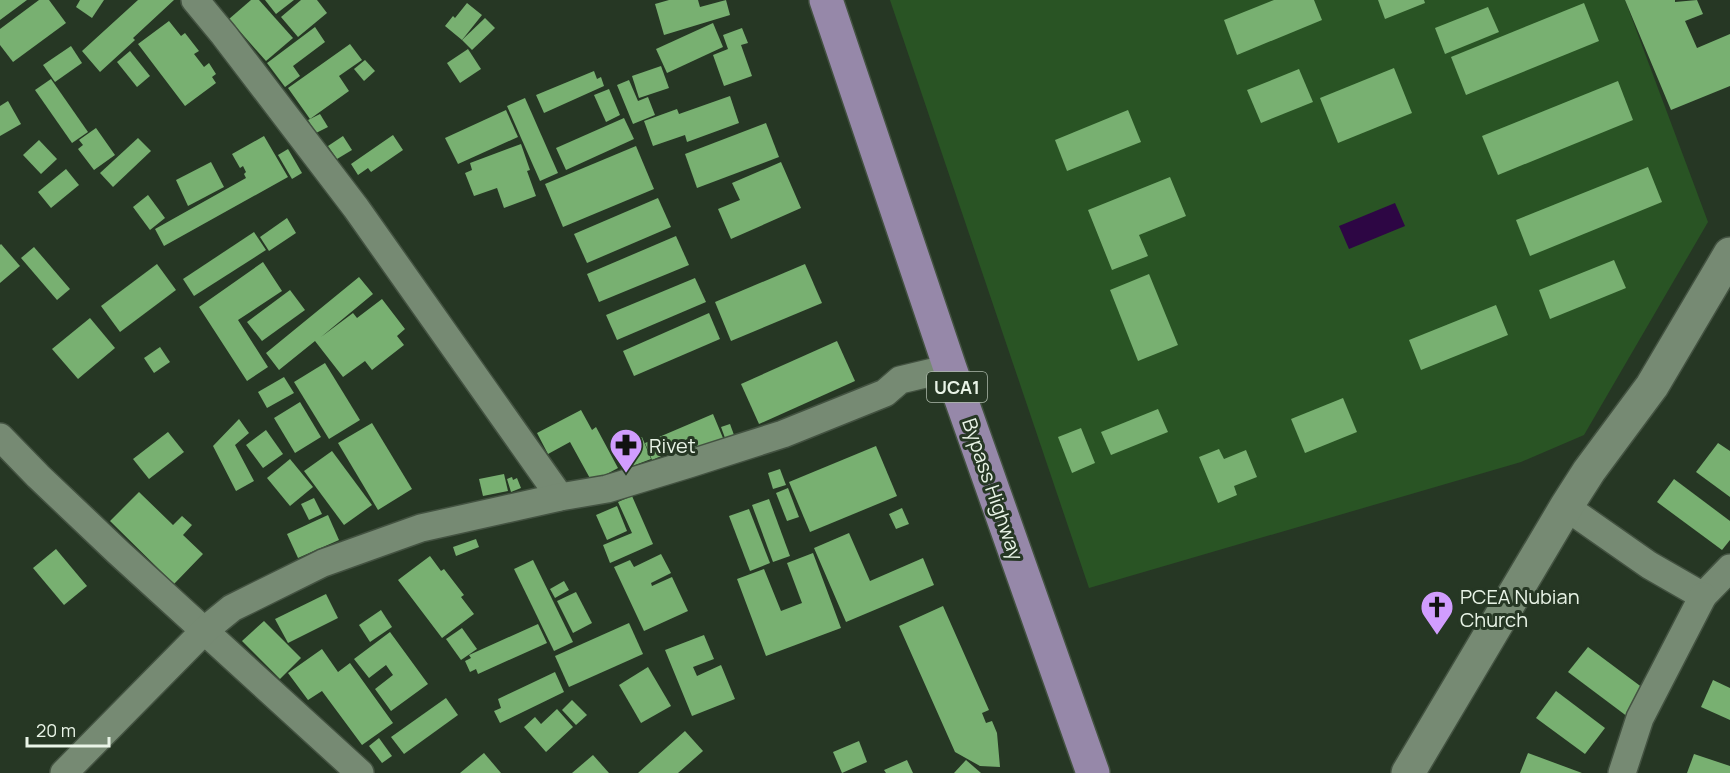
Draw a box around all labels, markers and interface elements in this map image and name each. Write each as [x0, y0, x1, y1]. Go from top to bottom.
road number: UCA1 [927, 372, 987, 402]
street label: Bypass Highway [956, 414, 1030, 564]
pharmacy icon: Rivet [608, 427, 644, 474]
place label: Rivet [649, 432, 696, 459]
place label: PCEA Nubian Church [1460, 583, 1580, 633]
church icon: PCEA Nubian Church [1419, 589, 1455, 636]
scale bar [27, 710, 110, 748]
text: 20 m [36, 718, 76, 742]

